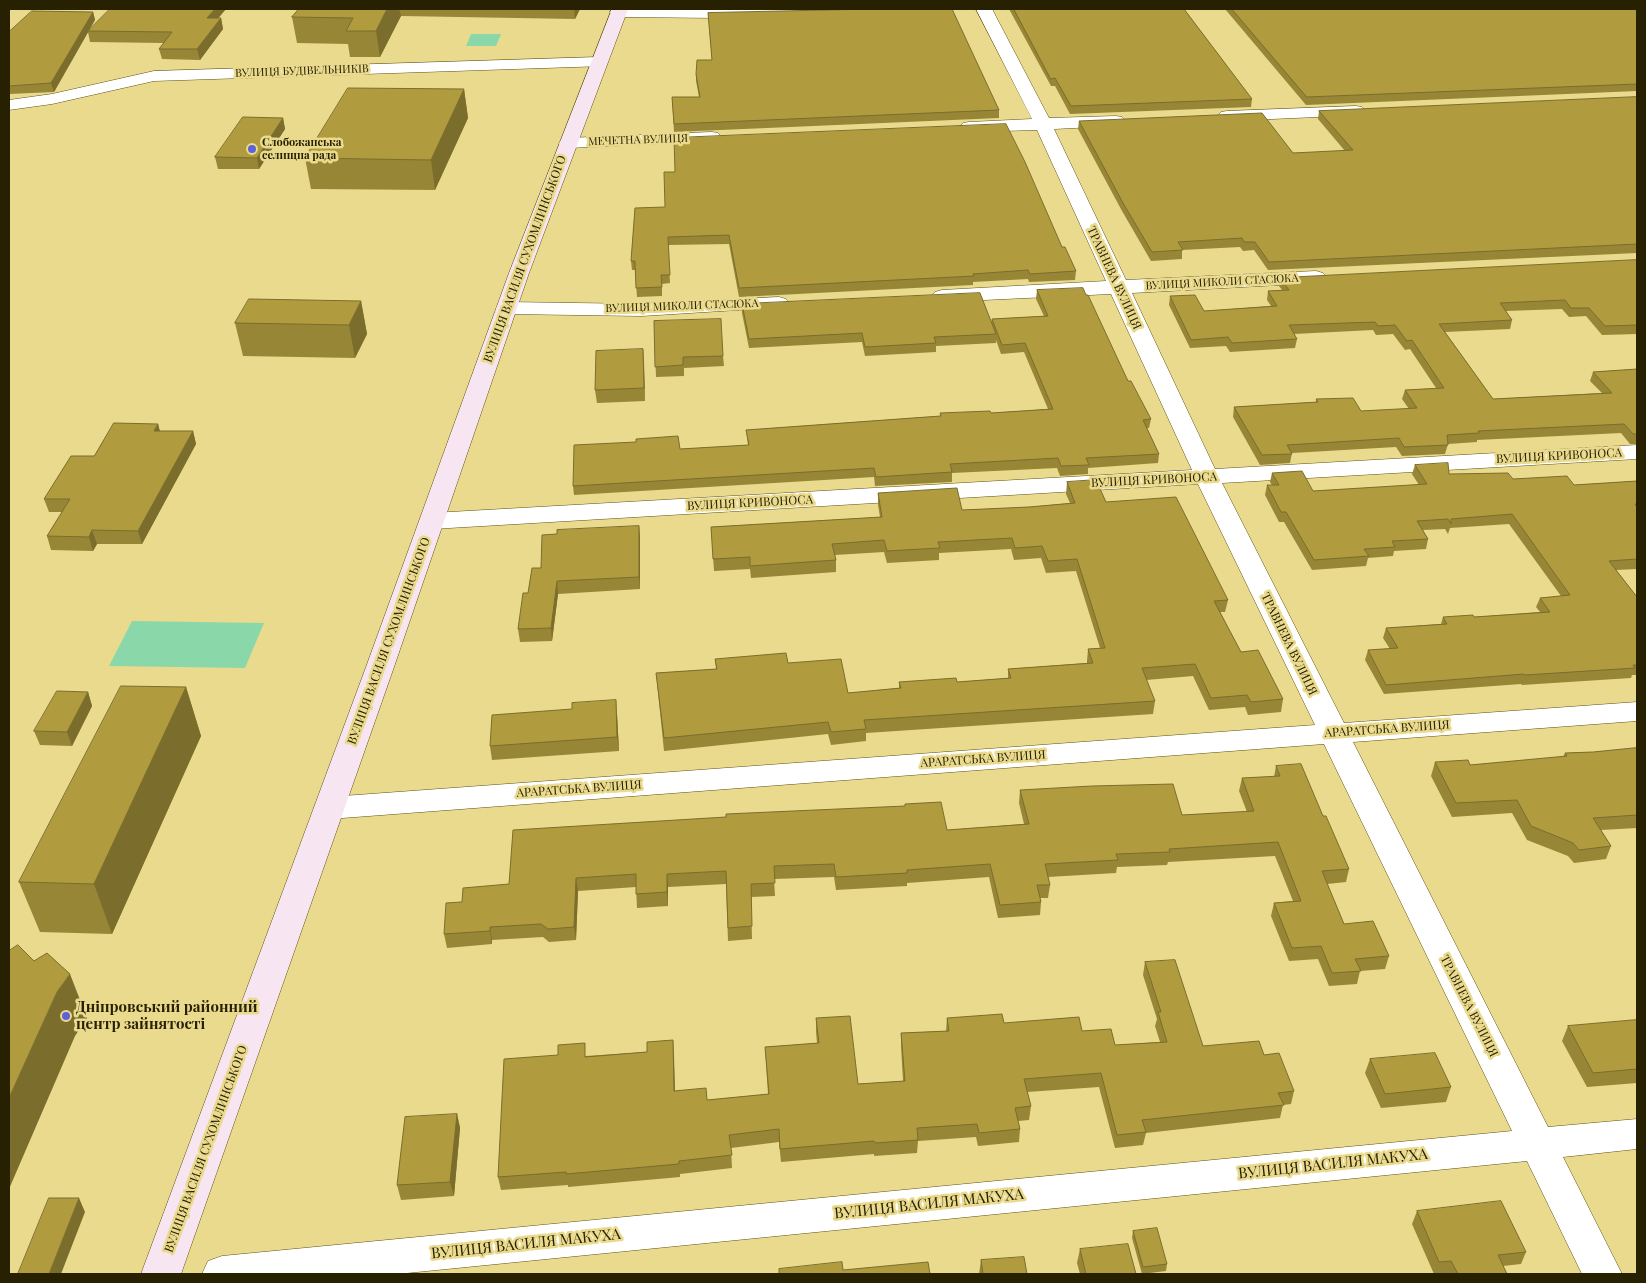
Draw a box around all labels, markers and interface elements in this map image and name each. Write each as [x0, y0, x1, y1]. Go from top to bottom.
street label: ВУЛИЦЯ БУДІВЕЛЬНИКІВ [235, 62, 369, 80]
street label: МЕЧЕТНА ВУЛИЦЯ [588, 132, 688, 148]
place label: Слобожанська селищна рада [262, 136, 341, 162]
marker: Слобожанська селищна рада [246, 143, 258, 155]
street label: ВУЛИЦЯ ВАСИЛЯ СУХОМЛИНСЬКОГО [481, 153, 569, 365]
street label: ТРАВНЕВА ВУЛИЦЯ [1084, 224, 1144, 332]
street label: ВУЛИЦЯ МИКОЛИ СТАСЮКА [1145, 271, 1299, 293]
street label: ВУЛИЦЯ МИКОЛИ СТАСЮКА [605, 297, 759, 315]
street label: ВУЛИЦЯ КРИВОНОСА [1496, 446, 1622, 466]
street label: ВУЛИЦЯ КРИВОНОСА [1091, 470, 1217, 490]
street label: ВУЛИЦЯ КРИВОНОСА [687, 493, 813, 513]
street label: ВУЛИЦЯ ВАСИЛЯ СУХОМЛИНСЬКОГО [345, 535, 433, 747]
street label: ТРАВНЕВА ВУЛИЦЯ [1258, 590, 1320, 698]
street label: АРАРАТСЬКА ВУЛИЦЯ [1324, 717, 1450, 741]
street label: АРАРАТСЬКА ВУЛИЦЯ [920, 747, 1046, 771]
street label: АРАРАТСЬКА ВУЛИЦЯ [516, 777, 642, 801]
street label: ТРАВНЕВА ВУЛИЦЯ [1437, 953, 1501, 1059]
place label: Дніпровський районний центр зайнятості [76, 998, 258, 1033]
marker: Дніпровський районний центр зайнятості [60, 1010, 72, 1022]
street label: ВУЛИЦЯ ВАСИЛЯ СУХОМЛИНСЬКОГО [162, 1043, 250, 1255]
street label: ВУЛИЦЯ ВАСИЛЯ МАКУХА [1237, 1145, 1429, 1183]
street label: ВУЛИЦЯ ВАСИЛЯ МАКУХА [833, 1185, 1025, 1223]
street label: ВУЛИЦЯ ВАСИЛЯ МАКУХА [430, 1225, 622, 1263]

